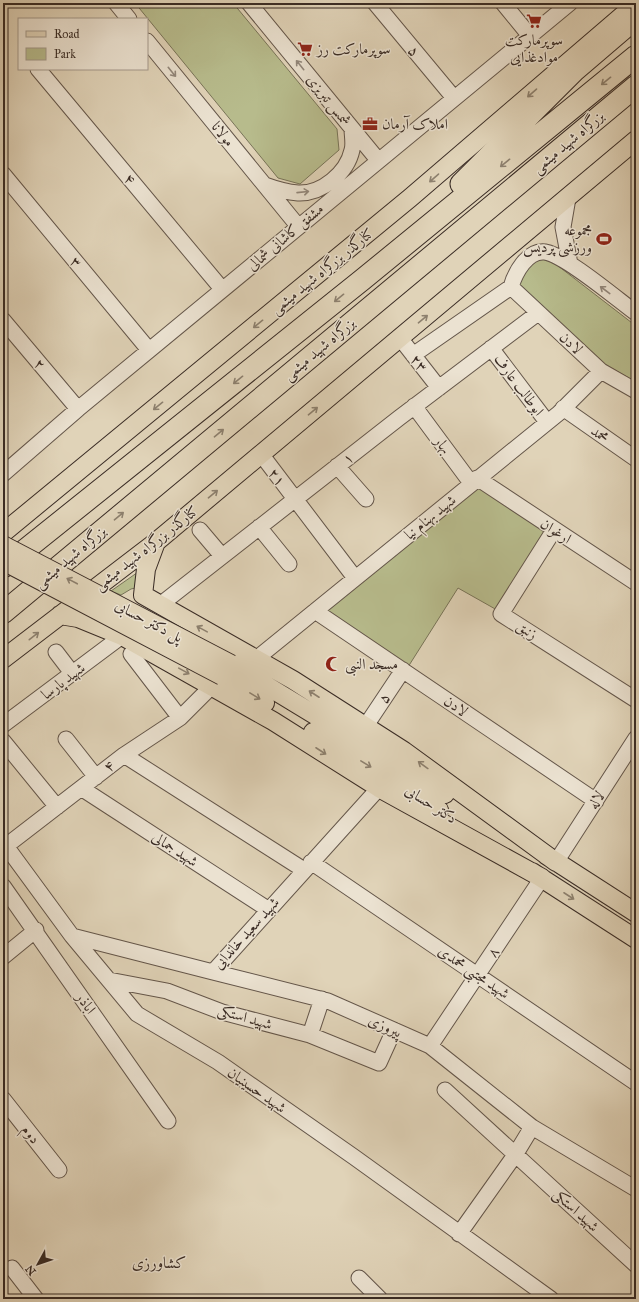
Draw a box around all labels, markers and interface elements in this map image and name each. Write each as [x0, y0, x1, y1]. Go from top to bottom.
supermarket icon: سوپرمارکت موادغذایی [525, 12, 543, 30]
legend [18, 18, 148, 70]
text: Road [54, 27, 80, 41]
place label: سوپرمارکت موادغذایی [505, 31, 563, 67]
supermarket icon: سوپرمارکت رز [296, 40, 314, 58]
place label: سوپرمارکت رز [315, 40, 390, 59]
street label: ۵ [404, 42, 424, 60]
text: Park [54, 47, 76, 61]
one-way arrow [296, 60, 304, 71]
one-way arrow [167, 66, 176, 77]
street label: شمس تبریزی [302, 71, 355, 130]
one-way arrow [600, 76, 611, 85]
one-way arrow [527, 89, 537, 98]
street label: بزرگراه شهید میثمی [528, 106, 609, 179]
office icon: املاک آرمان [361, 115, 379, 133]
place label: املاک آرمان [382, 115, 448, 133]
street label: مولانا [208, 118, 238, 150]
one-way arrow [500, 159, 511, 167]
street label: ۴ [120, 170, 140, 188]
one-way arrow [428, 174, 439, 183]
one-way arrow [296, 188, 309, 196]
street label: مشفق کاشانی شمالی [243, 200, 327, 274]
place label: مجموعه ورزشی پردیس [523, 221, 592, 258]
street label: کنارگذر بزرگراه شهید میثمی [266, 222, 378, 320]
sports icon: مجموعه ورزشی پردیس [595, 230, 613, 248]
street label: ۳ [66, 253, 86, 271]
one-way arrow [599, 286, 610, 294]
one-way arrow [334, 294, 345, 303]
street label: بزرگراه شهید میثمی [279, 313, 360, 386]
one-way arrow [418, 314, 429, 323]
one-way arrow [253, 319, 263, 328]
street label: لادن [556, 328, 586, 358]
street label: ۲۳ [407, 351, 431, 375]
street label: ابوطالب عارف [489, 351, 548, 420]
street label: ۲ [30, 355, 50, 373]
one-way arrow [232, 375, 243, 384]
one-way arrow [152, 402, 163, 411]
one-way arrow [307, 407, 318, 416]
street label: محمد [587, 421, 613, 447]
one-way arrow [213, 429, 224, 438]
street label: بهار [429, 431, 455, 458]
street label: ۱ [339, 448, 357, 468]
street label: ۲۱ [265, 465, 289, 489]
one-way arrow [207, 490, 218, 499]
street label: شهید بهنام نیا [401, 491, 462, 546]
street label: کنارگذر بزرگراه شهید میثمی [89, 500, 203, 596]
one-way arrow [114, 512, 124, 521]
street label: ارغوان [537, 514, 575, 548]
street label: بزرگراه شهید میثمی [30, 521, 111, 594]
one-way arrow [66, 577, 78, 584]
street label: پل دکتر حسابی [111, 596, 187, 649]
street label: زنبق [513, 617, 541, 643]
one-way arrow [196, 624, 208, 632]
one-way arrow [28, 631, 39, 640]
mosque icon: مسجد النبی [324, 655, 342, 673]
place label: مسجد النبی [345, 655, 398, 676]
street label: شهید پارسا [38, 659, 90, 705]
one-way arrow [178, 667, 190, 675]
street label: ۵ [374, 689, 394, 707]
one-way arrow [309, 690, 320, 698]
street label: لادن [441, 692, 471, 720]
one-way arrow [249, 693, 261, 701]
one-way arrow [315, 747, 327, 755]
street label: ۴ [100, 756, 118, 776]
one-way arrow [360, 760, 372, 768]
one-way arrow [417, 761, 428, 769]
street label: دکتر حسابی [401, 781, 460, 829]
street label: لاله [584, 788, 608, 812]
street label: شهید جمالی [148, 828, 201, 871]
one-way arrow [563, 892, 574, 900]
street label: شهید سعید خاندایی [209, 893, 284, 973]
street label: شهید مجتبی محمدی [433, 942, 513, 1005]
street label: ۸ [483, 943, 503, 961]
street label: اباذر [71, 987, 100, 1017]
street label: شهید استکی [215, 1001, 274, 1035]
street label: پیروزی [365, 1011, 405, 1044]
street label: شهید حسینیان [224, 1063, 290, 1118]
street label: دوم [15, 1121, 44, 1150]
street label: شهید استکی [548, 1185, 603, 1237]
north arrow [18, 1244, 58, 1284]
district label: کشاورزی [132, 1253, 186, 1272]
text: N [22, 1262, 39, 1278]

